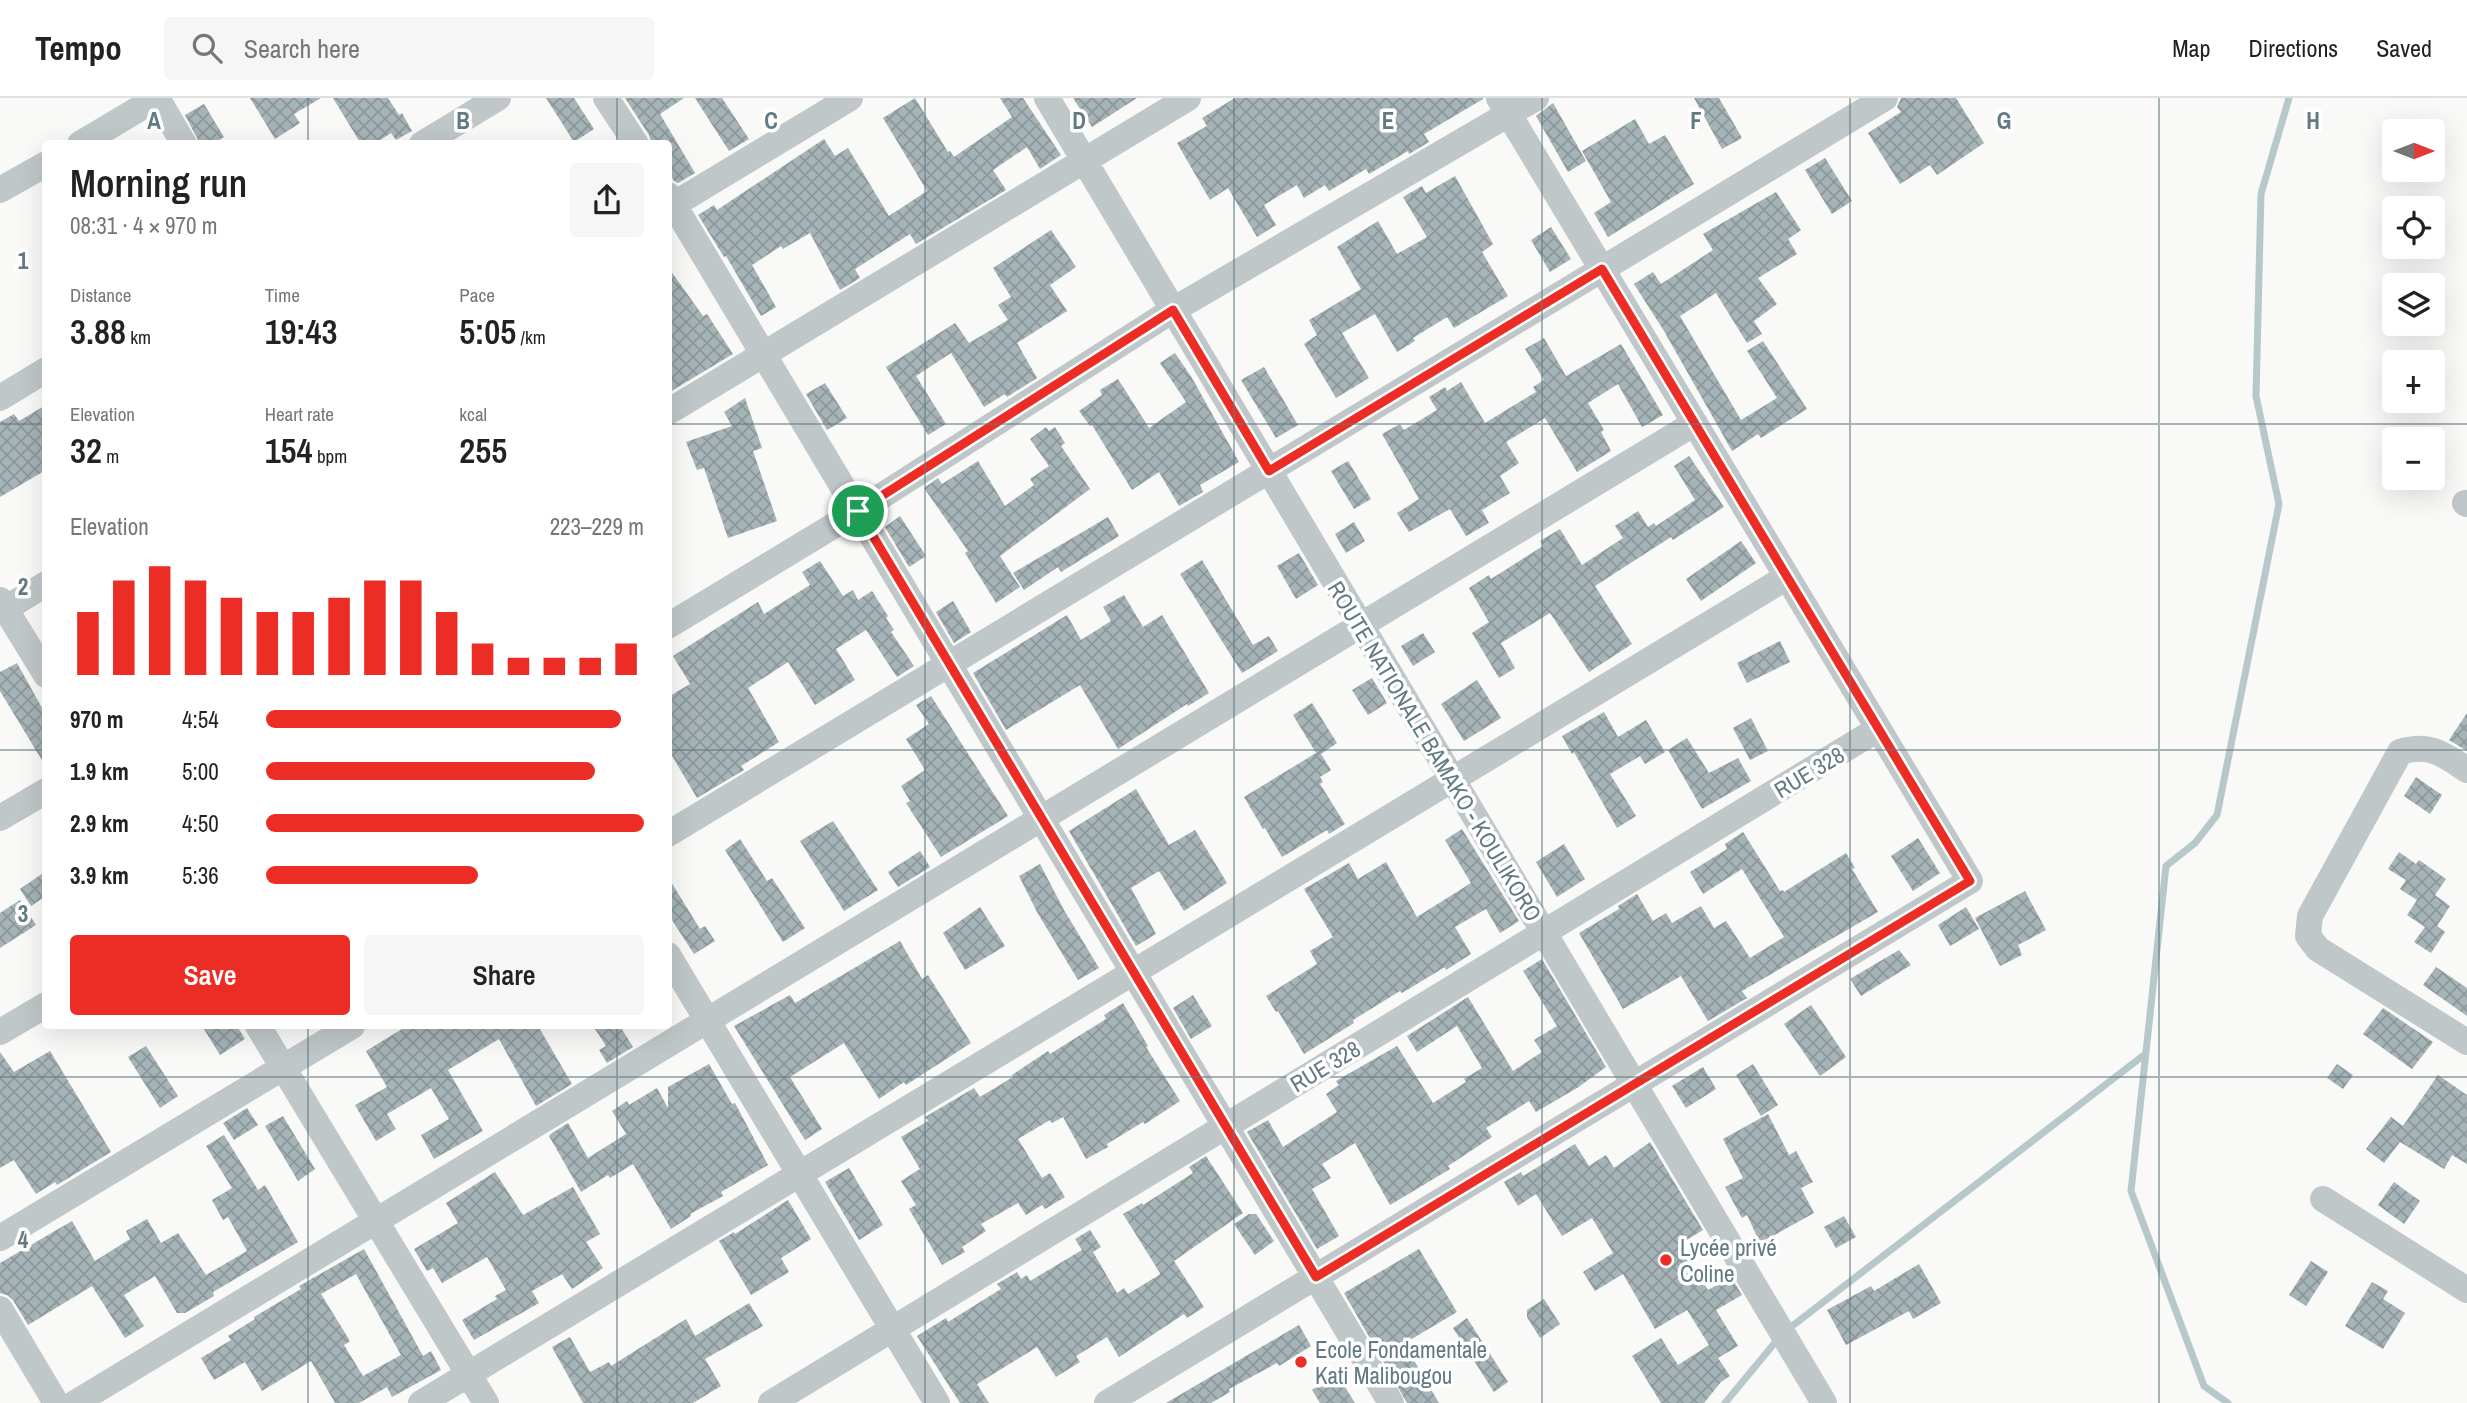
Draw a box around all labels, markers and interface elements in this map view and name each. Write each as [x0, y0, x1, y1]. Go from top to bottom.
search box [164, 17, 654, 80]
text: Tempo [35, 26, 122, 70]
icon: search [188, 29, 226, 67]
text: Search here [244, 31, 360, 66]
text: Map [2172, 32, 2210, 64]
text: Directions [2248, 32, 2338, 64]
text: Saved [2376, 32, 2432, 64]
text: A [147, 105, 161, 136]
text: B [456, 105, 470, 136]
text: C [764, 105, 778, 136]
text: D [1072, 105, 1086, 136]
text: E [1382, 105, 1394, 136]
text: F [1690, 105, 1702, 136]
text: G [1997, 105, 2011, 136]
text: H [2306, 105, 2320, 136]
north arrow [2382, 119, 2445, 182]
map controls [2382, 119, 2445, 490]
text: Morning run [70, 158, 247, 209]
button: share [570, 163, 644, 237]
button: locate [2382, 196, 2445, 259]
text: 08:31 · 4 × 970 m [70, 210, 217, 241]
text: 1 [18, 245, 29, 276]
button: layers [2382, 273, 2445, 336]
text: Distance [70, 282, 131, 308]
text: Time [265, 282, 300, 308]
text: Pace [459, 282, 495, 308]
text: 3.88 [70, 308, 126, 355]
text: 19:43 [265, 308, 338, 355]
text: 5:05 [459, 308, 516, 355]
text: km [126, 324, 151, 350]
text: /km [516, 324, 546, 350]
button: + [2382, 350, 2445, 413]
text: Elevation [70, 401, 135, 427]
text: Heart rate [265, 401, 334, 427]
text: kcal [459, 401, 487, 427]
text: 32 [70, 427, 102, 474]
text: 154 [265, 427, 313, 474]
text: 255 [459, 427, 507, 474]
button: − [2382, 427, 2445, 490]
text: m [102, 443, 119, 469]
text: bpm [313, 443, 347, 469]
pin [828, 481, 888, 541]
icon: arrive [839, 492, 877, 530]
text: Elevation [70, 511, 149, 542]
text: 223–229 m [550, 511, 644, 542]
text: 2 [18, 571, 28, 602]
street label: ROUTE NATIONALE BAMAKO - KOULIKORO [1321, 575, 1549, 927]
text: 970 m [70, 704, 123, 735]
text: 4:54 [182, 704, 219, 735]
street label: RUE 328 [1768, 739, 1850, 805]
text: 1.9 km [70, 756, 129, 787]
text: 5:00 [182, 756, 219, 787]
text: 2.9 km [70, 808, 129, 839]
text: 4:50 [182, 808, 219, 839]
text: 3.9 km [70, 860, 129, 891]
text: 5:36 [182, 860, 219, 891]
text: 3 [18, 898, 28, 929]
button: Save [70, 935, 350, 1015]
button: Share [364, 935, 644, 1015]
street label: RUE 328 [1284, 1033, 1366, 1099]
text: 4 [18, 1224, 29, 1255]
place label: Lycée privé Coline [1680, 1232, 1777, 1289]
marker: Lycée privé Coline [1658, 1252, 1674, 1268]
place label: Ecole Fondamentale Kati Malibougou [1315, 1334, 1487, 1391]
marker: Ecole Fondamentale Kati Malibougou [1293, 1354, 1309, 1370]

